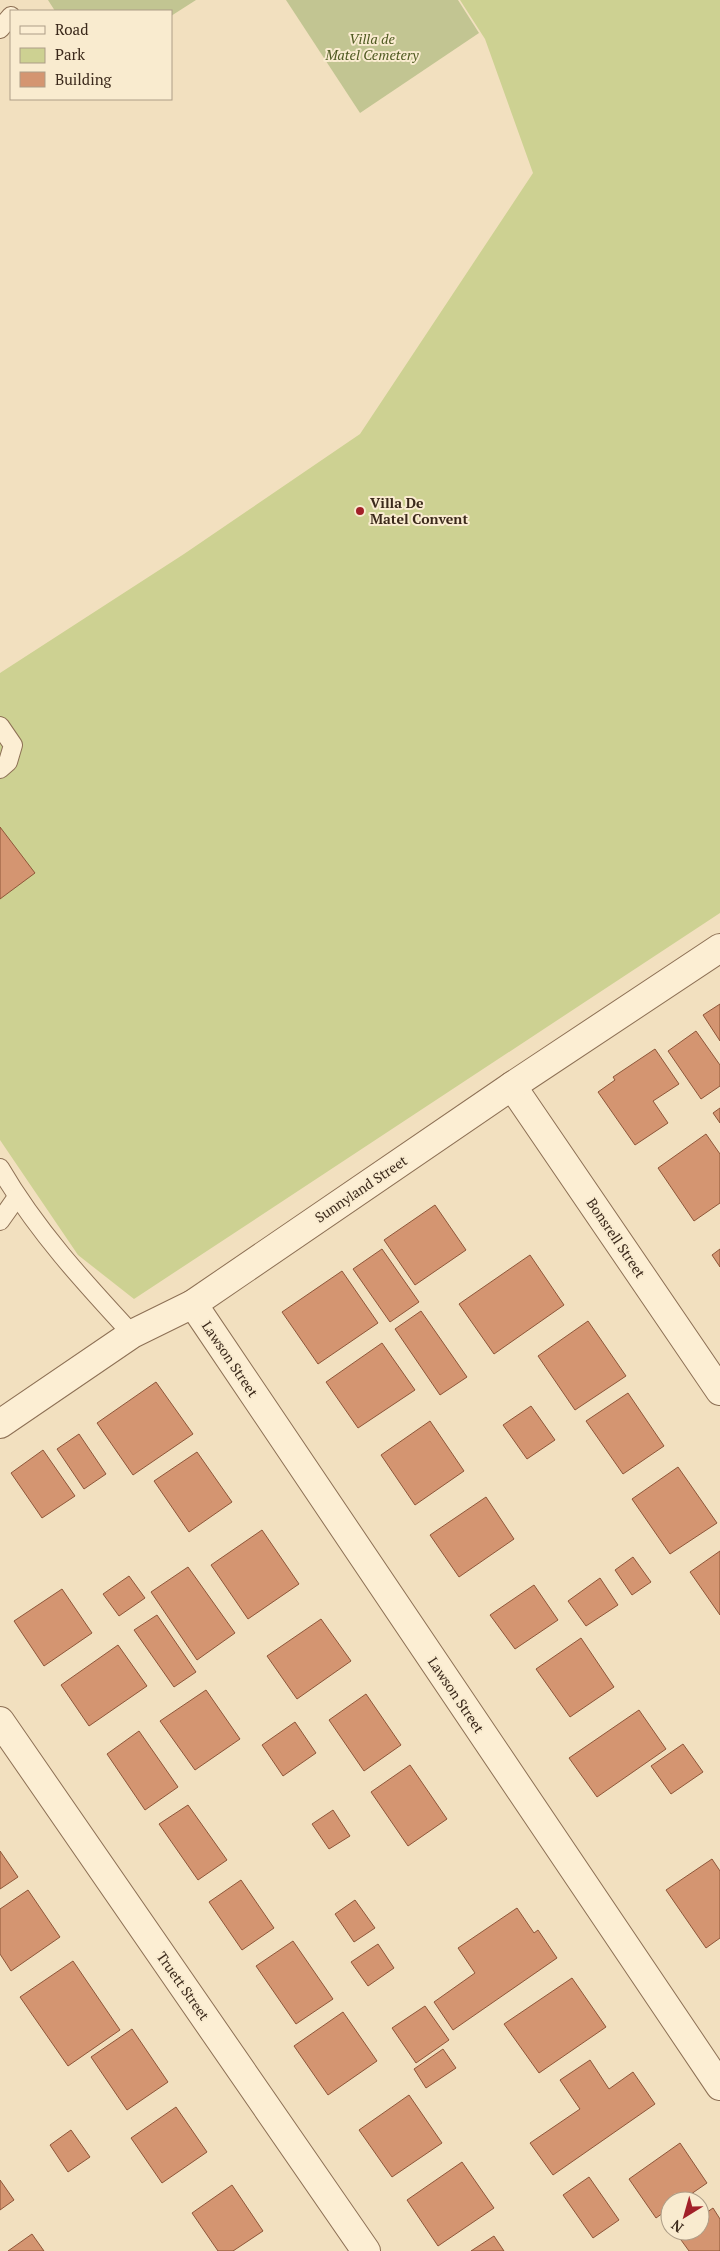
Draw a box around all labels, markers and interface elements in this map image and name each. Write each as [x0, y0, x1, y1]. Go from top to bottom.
legend [10, 10, 172, 100]
text: Road [55, 19, 88, 39]
park label: Villa de Matel Cemetery [324, 29, 419, 64]
text: Park [55, 44, 85, 64]
text: Building [55, 69, 113, 89]
place label: Villa De Matel Convent [370, 493, 468, 528]
marker: Villa De Matel Convent [354, 505, 366, 517]
street label: Sunnyland Street [311, 1150, 411, 1226]
street label: Bonsrell Street [583, 1194, 651, 1282]
street label: Lawson Street [198, 1317, 263, 1401]
street label: Lawson Street [424, 1653, 489, 1737]
street label: Truett Street [153, 1948, 215, 2025]
north arrow [660, 2191, 710, 2241]
text: N [667, 2216, 687, 2238]

